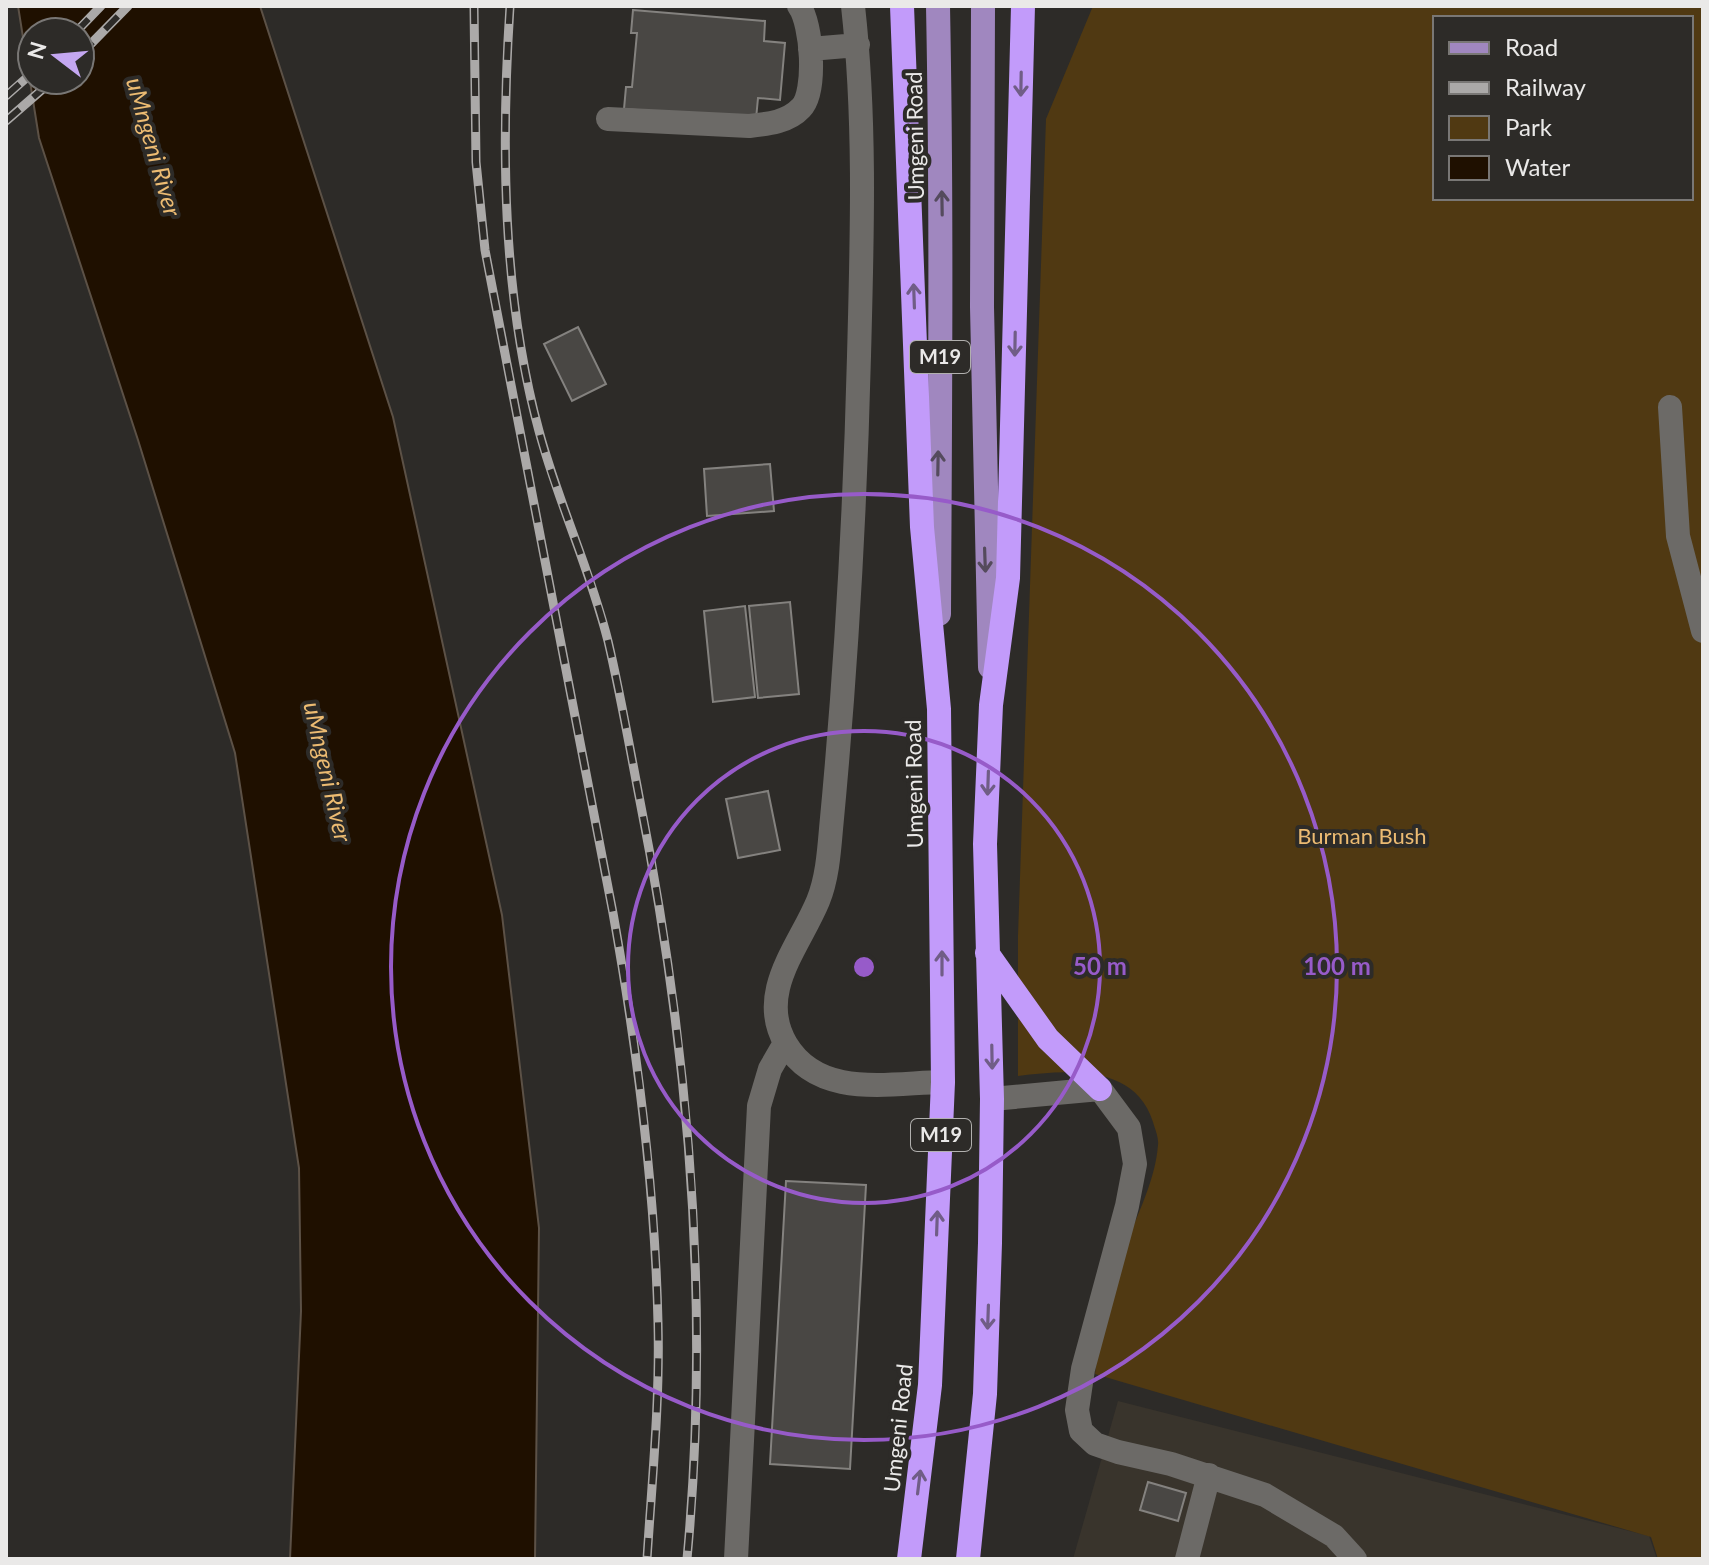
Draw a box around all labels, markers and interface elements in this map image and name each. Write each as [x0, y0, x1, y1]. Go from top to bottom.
north arrow [16, 16, 96, 96]
legend [1433, 16, 1693, 200]
text: Road [1505, 32, 1558, 61]
text: N [21, 38, 52, 62]
one-way arrow [1013, 70, 1029, 97]
street label: Umgeni Road [900, 71, 929, 201]
text: Railway [1505, 72, 1587, 101]
water label: uMngeni River [121, 74, 188, 220]
text: Park [1505, 112, 1553, 141]
text: Water [1505, 152, 1570, 181]
one-way arrow [935, 190, 950, 217]
one-way arrow [907, 283, 922, 310]
one-way arrow [1007, 330, 1022, 357]
road number: M19 [910, 341, 970, 373]
one-way arrow [930, 450, 946, 477]
one-way arrow [978, 546, 993, 573]
water label: uMngeni River [298, 699, 359, 845]
street label: Umgeni Road [899, 719, 928, 849]
one-way arrow [980, 769, 995, 796]
park label: Burman Bush [1297, 822, 1427, 849]
one-way arrow [934, 950, 950, 977]
text: 50 m [1073, 951, 1127, 980]
text: 100 m [1303, 951, 1371, 980]
centre of rings [850, 953, 878, 981]
one-way arrow [984, 1043, 999, 1070]
road number: M19 [911, 1119, 971, 1151]
one-way arrow [930, 1210, 945, 1237]
one-way arrow [980, 1303, 995, 1330]
street label: Umgeni Road [877, 1362, 918, 1493]
one-way arrow [912, 1469, 927, 1496]

